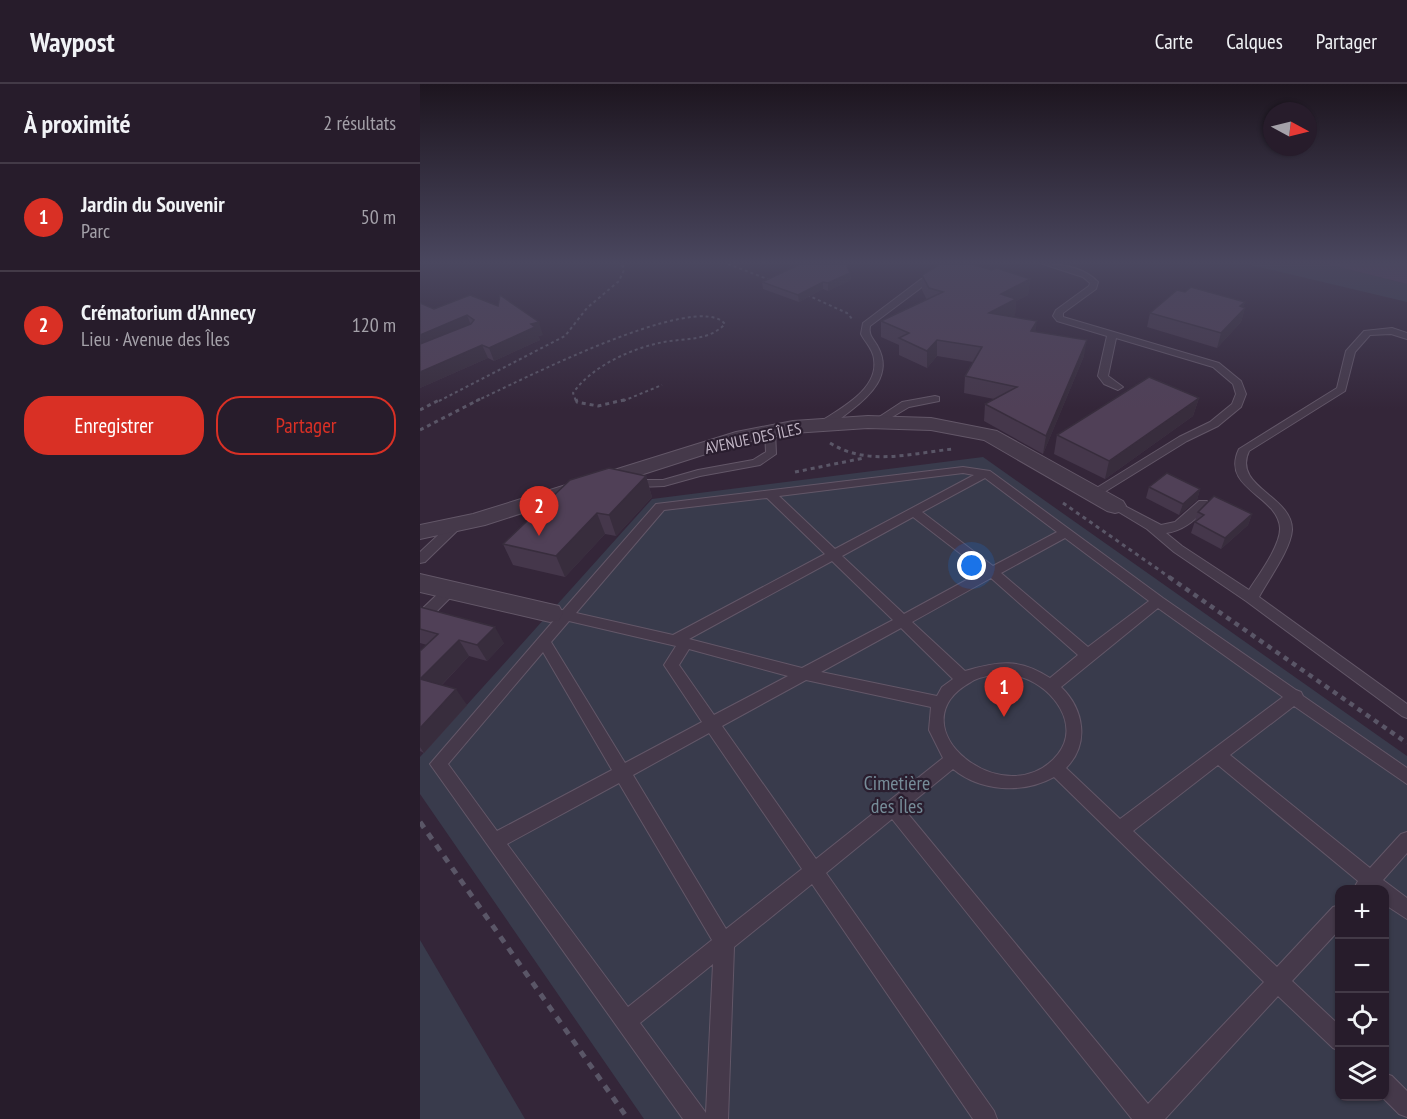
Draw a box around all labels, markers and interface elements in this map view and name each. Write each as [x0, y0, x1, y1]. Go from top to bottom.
text: Waypost [30, 23, 115, 60]
text: Carte [1155, 28, 1193, 55]
text: Calques [1226, 28, 1283, 55]
text: Partager [1316, 28, 1377, 55]
north arrow [1263, 102, 1317, 156]
text: À proximité [24, 107, 131, 140]
text: 2 résultats [323, 110, 396, 136]
text: Jardin du Souvenir [81, 190, 225, 218]
text: 1 [39, 204, 48, 230]
text: 50 m [361, 204, 396, 230]
text: Parc [81, 218, 110, 244]
text: Crématorium d'Annecy [81, 298, 255, 326]
text: 2 [39, 312, 48, 338]
text: 120 m [352, 312, 396, 338]
text: Lieu · Avenue des Îles [81, 326, 230, 352]
button: Enregistrer [24, 396, 204, 455]
button: Partager [216, 396, 396, 455]
street label: AVENUE DES ÎLES [703, 418, 803, 458]
pin: 2 [520, 486, 558, 536]
your location [957, 551, 986, 580]
pin: 1 [984, 668, 1024, 717]
park label: Cimetière des Îles [864, 770, 930, 819]
map controls [1335, 885, 1389, 1101]
button: + [1335, 885, 1389, 939]
button: − [1335, 939, 1389, 993]
button: locate [1335, 993, 1389, 1047]
button: layers [1335, 1047, 1389, 1101]

